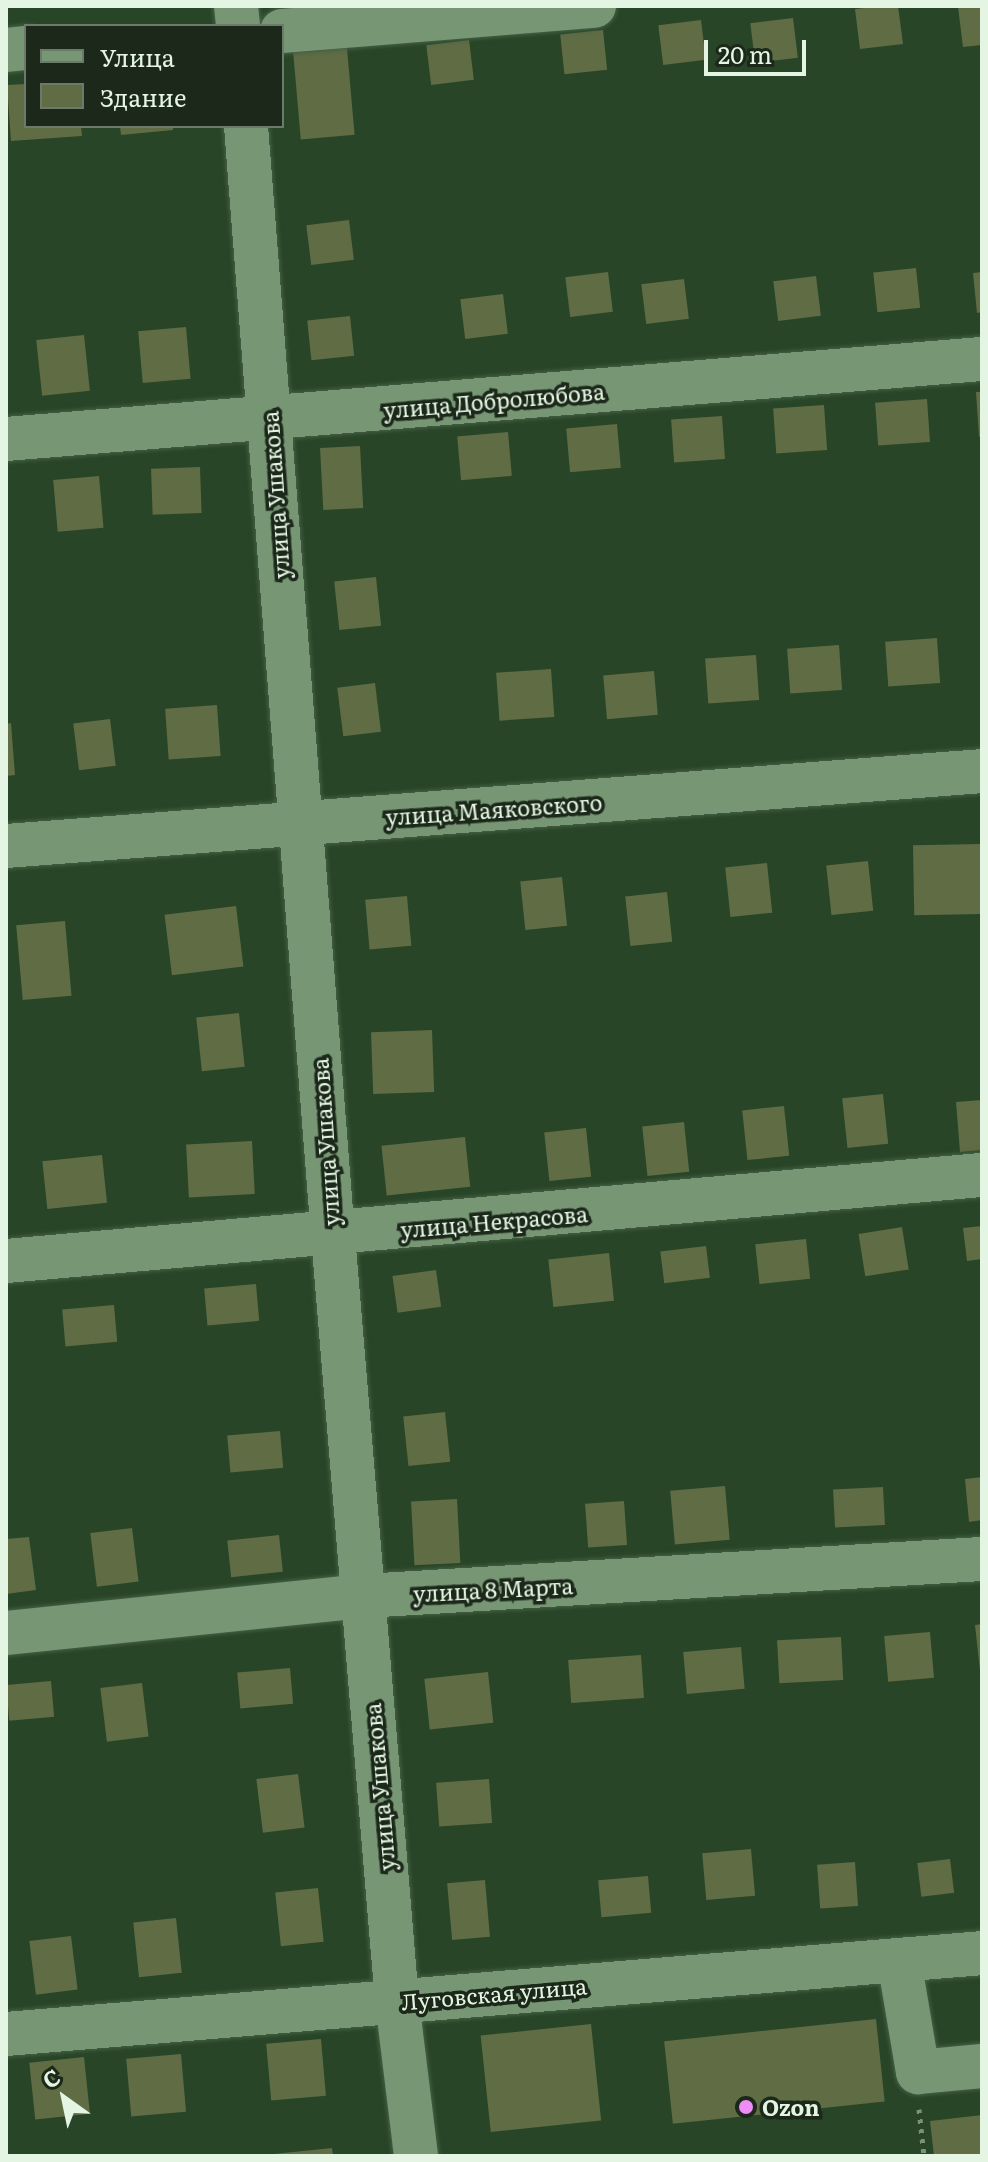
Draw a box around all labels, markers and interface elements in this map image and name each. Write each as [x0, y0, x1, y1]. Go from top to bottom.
legend [24, 24, 284, 128]
scale bar [708, 24, 810, 74]
text: 20 m [718, 36, 772, 71]
text: Улица [100, 39, 175, 74]
text: Здание [100, 79, 186, 114]
street label: улица Добролюбова [382, 377, 606, 423]
street label: улица Ушакова [256, 410, 294, 580]
street label: улица Маяковского [385, 788, 603, 830]
street label: улица Ушакова [306, 1057, 344, 1227]
street label: улица Некрасова [399, 1200, 589, 1242]
street label: улица 8 Марта [412, 1572, 574, 1606]
street label: улица Ушакова [359, 1702, 399, 1872]
street label: Луговская улица [400, 1972, 588, 2014]
north arrow [24, 2058, 104, 2138]
text: С [35, 2059, 66, 2096]
place label: Ozon [762, 2094, 819, 2120]
marker: Ozon [737, 2098, 755, 2116]

